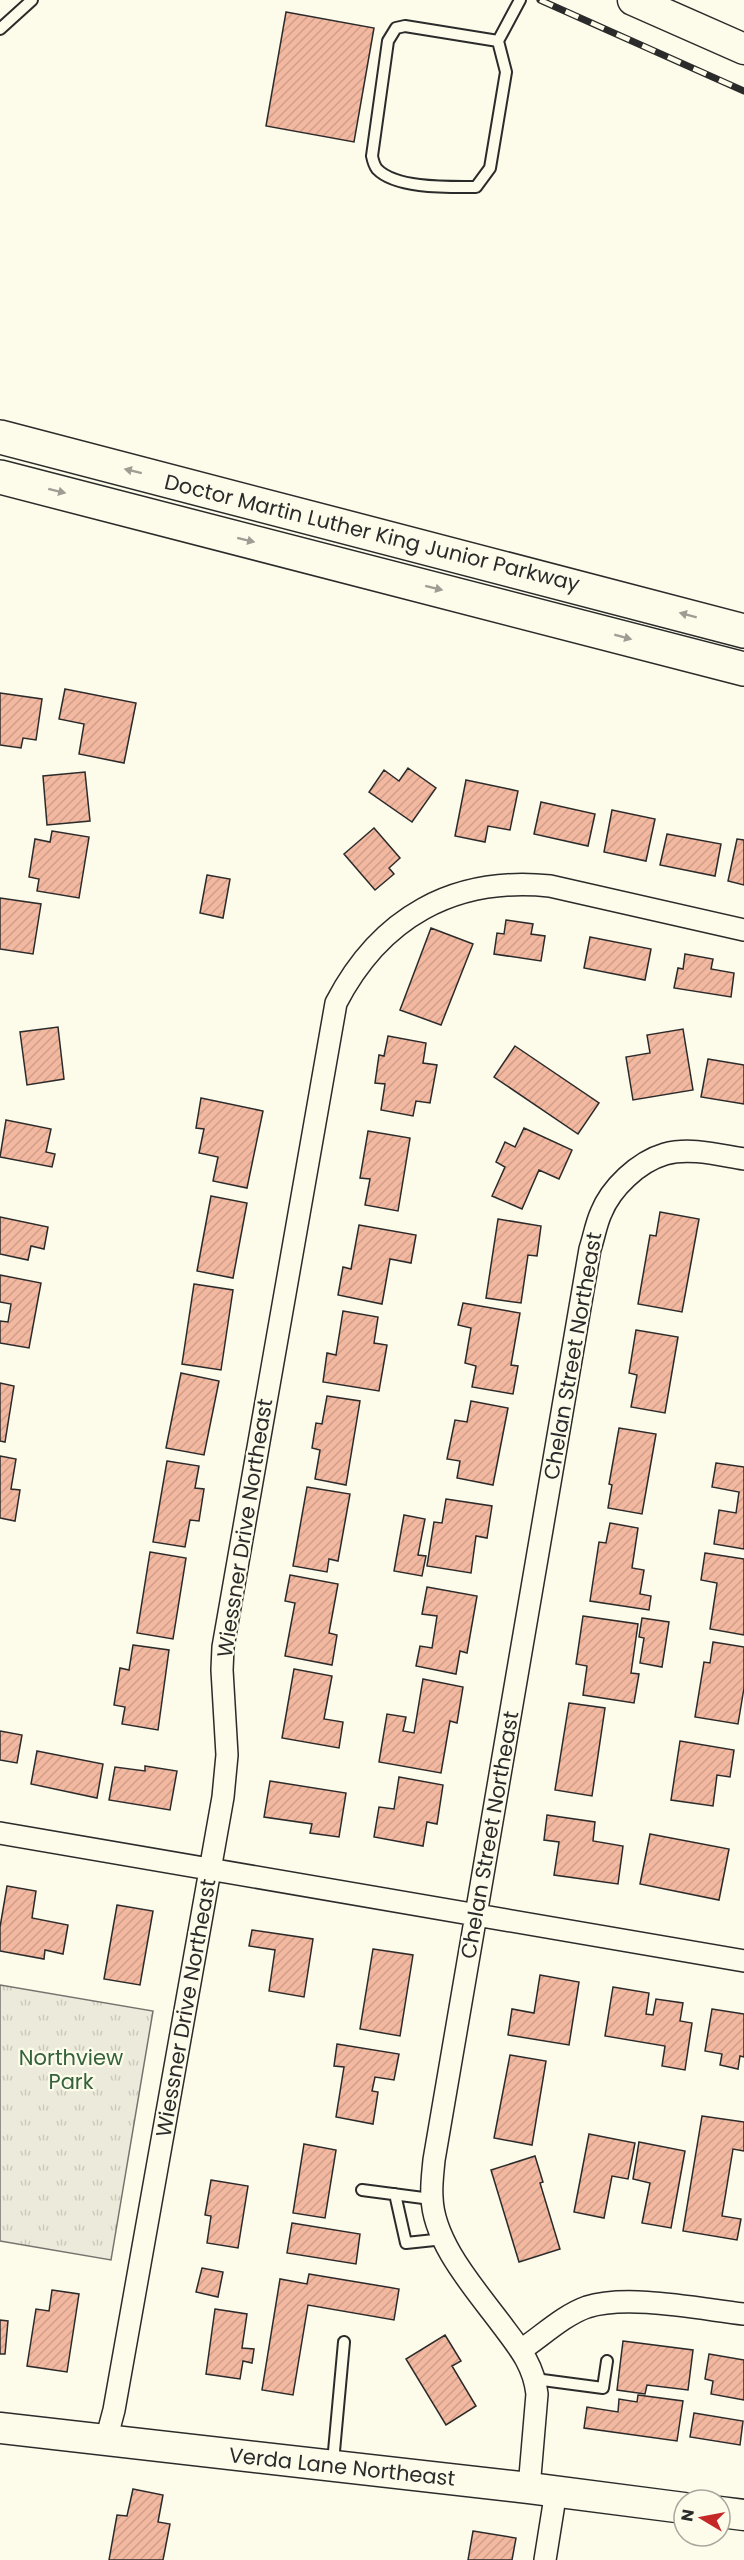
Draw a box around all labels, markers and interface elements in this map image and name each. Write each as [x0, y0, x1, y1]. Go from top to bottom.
one-way arrow [124, 466, 142, 476]
street label: Doctor Martin Luther King Junior Parkway [162, 467, 583, 598]
one-way arrow [48, 487, 66, 496]
one-way arrow [236, 535, 255, 545]
one-way arrow [425, 584, 444, 594]
one-way arrow [678, 610, 697, 620]
one-way arrow [614, 633, 632, 642]
street label: Chelan Street Northeast [536, 1230, 609, 1482]
street label: Wiessner Drive Northeast [210, 1396, 279, 1659]
street label: Chelan Street Northeast [453, 1709, 526, 1961]
street label: Wiessner Drive Northeast [149, 1877, 223, 2139]
park label: Northview Park [19, 2043, 123, 2096]
street label: Verda Lane Northeast [227, 2440, 457, 2493]
north arrow [672, 2488, 732, 2548]
text: N [675, 2508, 700, 2523]

